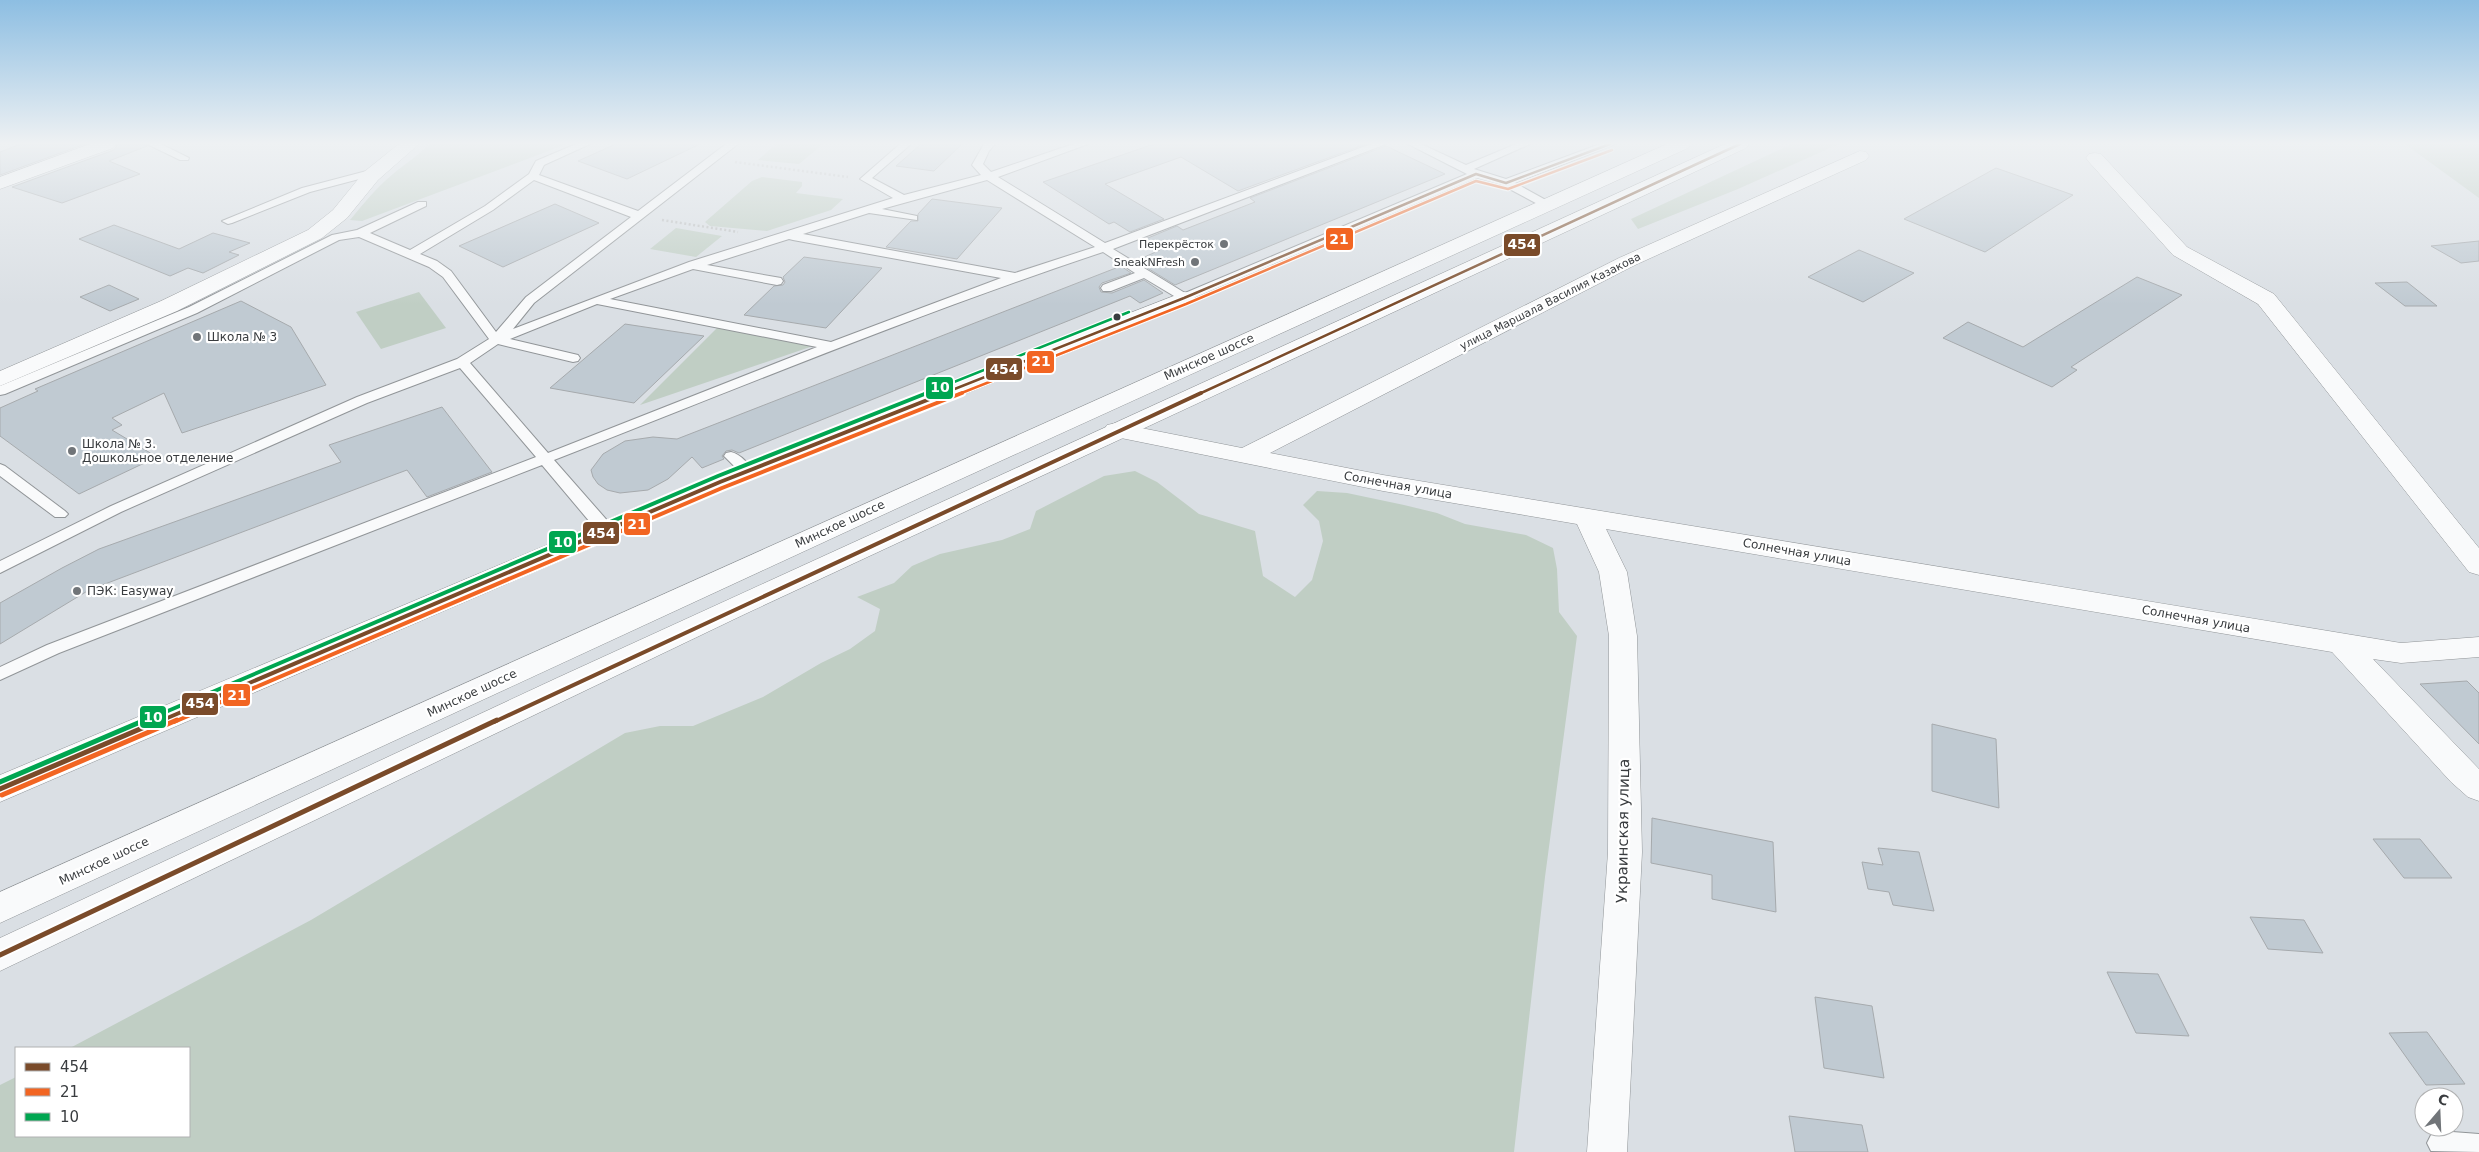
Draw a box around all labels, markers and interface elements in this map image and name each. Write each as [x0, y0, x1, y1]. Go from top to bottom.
line badge: 21 [1325, 227, 1354, 251]
text: 21 [1329, 231, 1349, 247]
line badge: 454 [1503, 233, 1541, 257]
text: 454 [1507, 236, 1537, 252]
place label: Перекрёсток [1139, 238, 1214, 251]
marker: Перекрёсток [1218, 238, 1230, 250]
street label: улица Маршала Василия Казакова [1458, 250, 1643, 353]
place label: SneakNFresh [1114, 256, 1185, 269]
marker: SneakNFresh [1189, 256, 1201, 268]
unlabelled marker [1112, 312, 1122, 322]
place label: Школа № 3 [207, 330, 277, 344]
marker: Школа № 3 [191, 331, 203, 343]
street label: Минское шоссе [1162, 331, 1256, 383]
line badge: 21 [1026, 350, 1055, 374]
text: 21 [1031, 353, 1051, 369]
line badge: 454 [985, 357, 1023, 381]
text: 454 [989, 361, 1019, 377]
line badge: 10 [925, 376, 954, 400]
text: 10 [930, 379, 950, 395]
place label: Школа № 3. Дошкольное отделение [82, 437, 234, 465]
marker: Школа № 3. Дошкольное отделение [66, 445, 78, 457]
street label: Солнечная улица [1343, 469, 1453, 501]
street label: Минское шоссе [793, 497, 887, 551]
line badge: 21 [623, 512, 651, 536]
text: 21 [627, 516, 647, 532]
line badge: 454 [582, 521, 620, 545]
text: 454 [586, 525, 616, 541]
line badge: 10 [548, 530, 577, 554]
text: 10 [553, 534, 573, 550]
street label: Солнечная улица [1742, 536, 1852, 568]
place label: ПЭК: Easyway [87, 584, 173, 598]
marker: ПЭК: Easyway [71, 585, 83, 597]
street label: Солнечная улица [2141, 603, 2251, 635]
street label: Минское шоссе [425, 666, 519, 720]
line badge: 21 [222, 683, 251, 707]
text: 21 [227, 687, 247, 703]
line badge: 454 [181, 692, 219, 716]
text: 454 [185, 695, 215, 711]
line badge: 10 [139, 705, 167, 729]
text: 10 [143, 709, 163, 725]
street label: Украинская улица [1613, 759, 1633, 903]
street label: Минское шоссе [57, 834, 151, 888]
legend [15, 1047, 190, 1137]
text: 454 [60, 1058, 89, 1076]
text: 21 [60, 1083, 79, 1101]
north arrow [2414, 1087, 2464, 1137]
text: С [2436, 1090, 2451, 1109]
text: 10 [60, 1108, 79, 1126]

